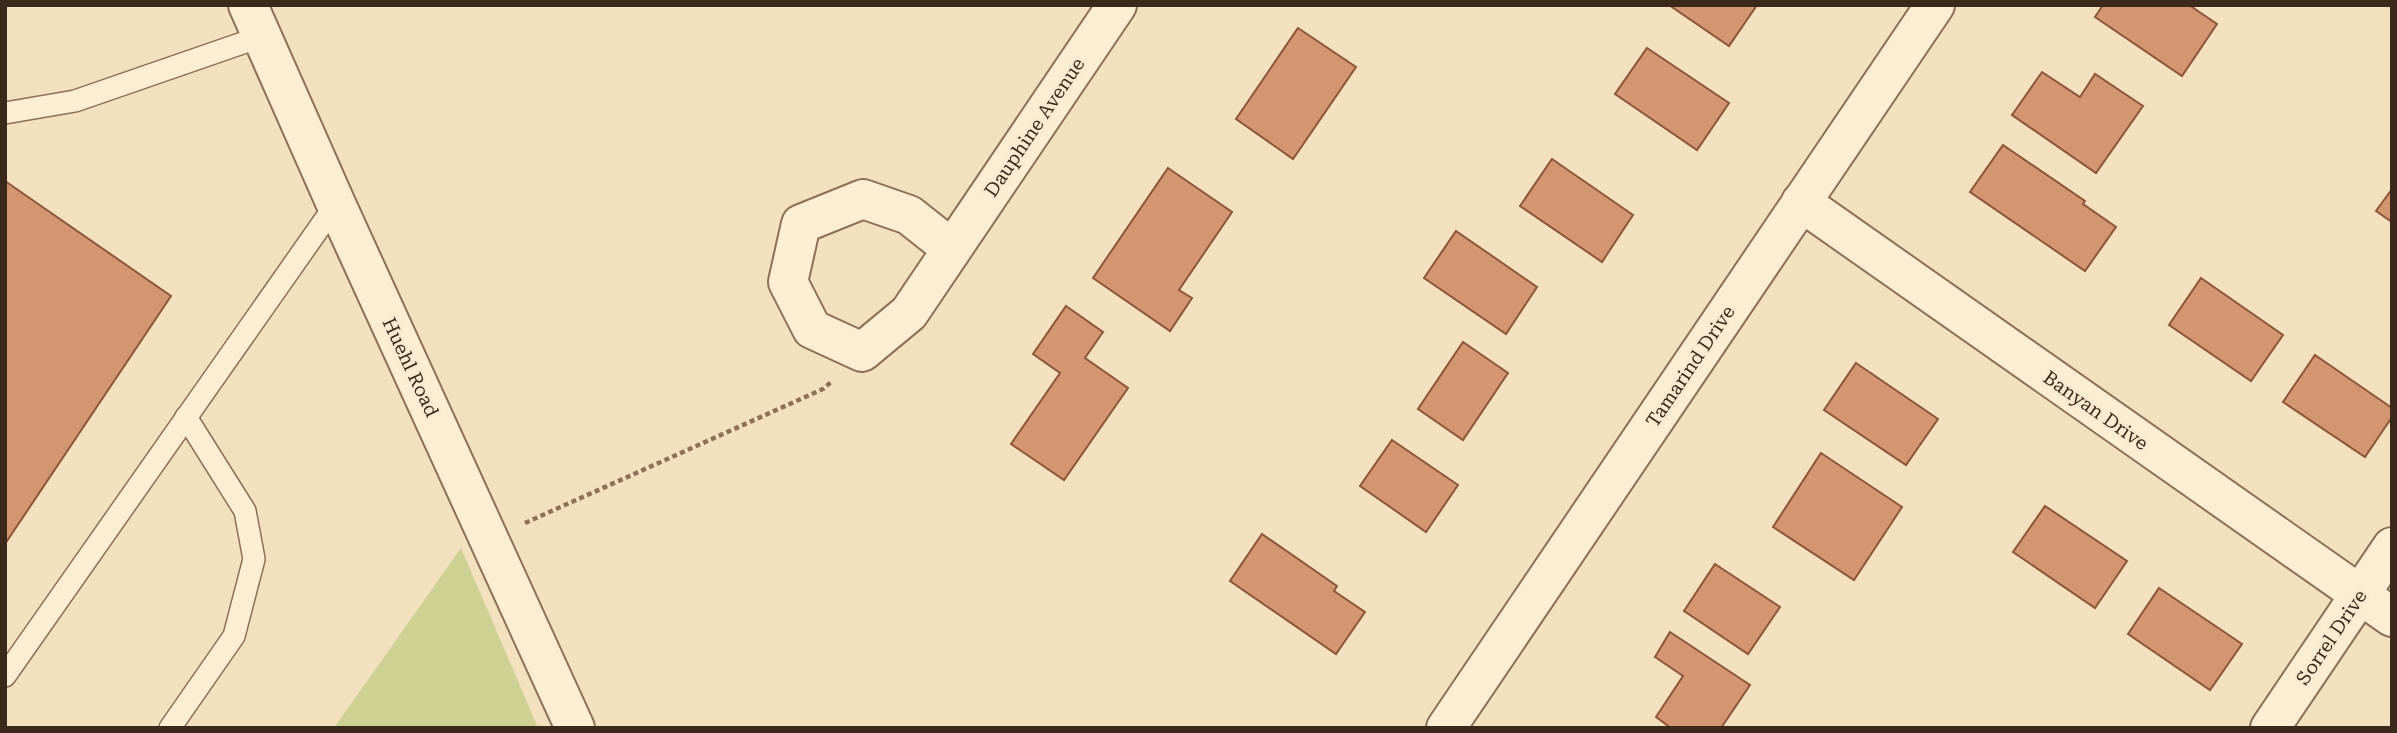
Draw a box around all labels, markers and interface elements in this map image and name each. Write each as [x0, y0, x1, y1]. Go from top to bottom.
street label: Dauphine Avenue [979, 53, 1090, 201]
street label: Tamarind Drive [1641, 301, 1740, 432]
street label: Huehl Road [377, 314, 444, 421]
street label: Banyan Drive [2039, 366, 2153, 455]
street label: Sorrel Drive [2291, 585, 2372, 689]

